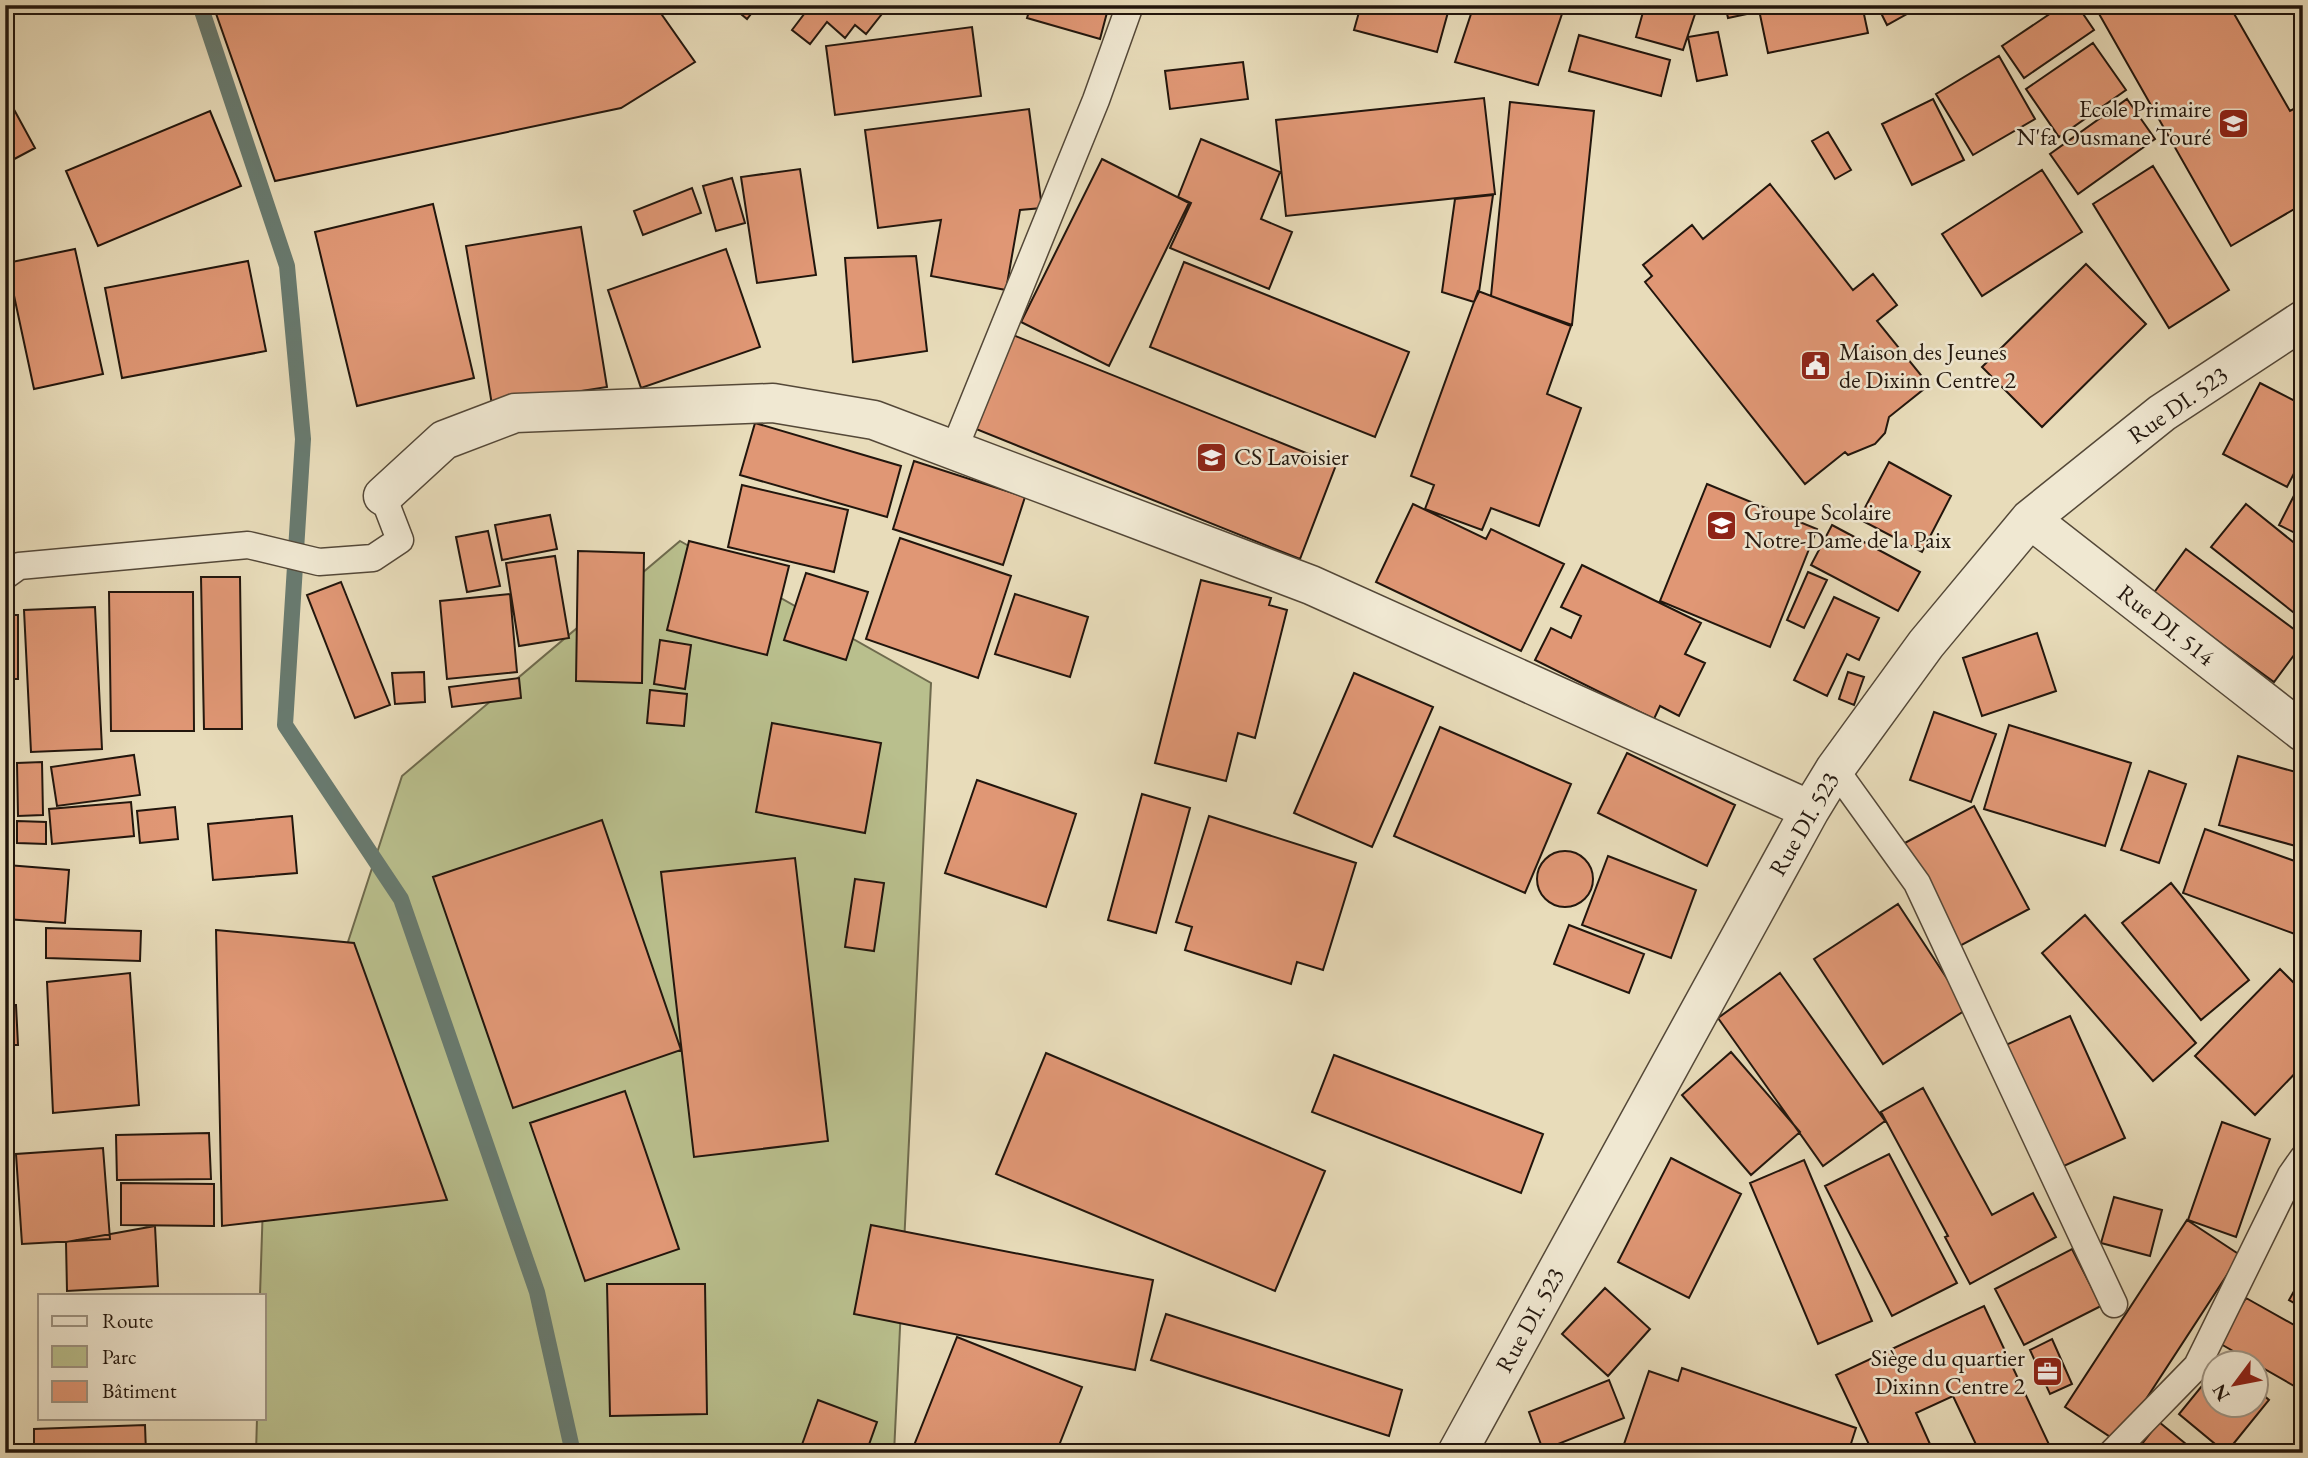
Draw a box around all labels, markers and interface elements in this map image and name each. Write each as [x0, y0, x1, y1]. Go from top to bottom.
place label: Ecole Primaire N'fa Ousmane Touré [2017, 93, 2211, 152]
school or university icon: Ecole Primaire N'fa Ousmane Touré [2217, 106, 2251, 140]
place label: Maison des Jeunes de Dixinn Centre 2 [1839, 336, 2016, 395]
public building icon: Maison des Jeunes de Dixinn Centre 2 [1799, 349, 1833, 383]
street label: Rue DI. 523 [2122, 359, 2234, 450]
school or university icon: CS Lavoisier [1194, 440, 1228, 474]
place label: CS Lavoisier [1234, 441, 1349, 472]
place label: Groupe Scolaire Notre-Dame de la Paix [1744, 496, 1952, 555]
school or university icon: Groupe Scolaire Notre-Dame de la Paix [1704, 509, 1738, 543]
street label: Rue DI. 514 [2111, 577, 2222, 673]
street label: Rue DI. 523 [1761, 766, 1846, 881]
street label: Rue DI. 523 [1488, 1262, 1571, 1378]
legend [38, 1294, 266, 1420]
text: Route [102, 1307, 153, 1334]
place label: Siège du quartier Dixinn Centre 2 [1871, 1342, 2025, 1401]
text: Parc [102, 1343, 136, 1370]
north arrow [2200, 1350, 2270, 1420]
office icon: Siège du quartier Dixinn Centre 2 [2031, 1355, 2065, 1389]
text: Bâtiment [102, 1377, 177, 1404]
text: N [2206, 1379, 2236, 1406]

